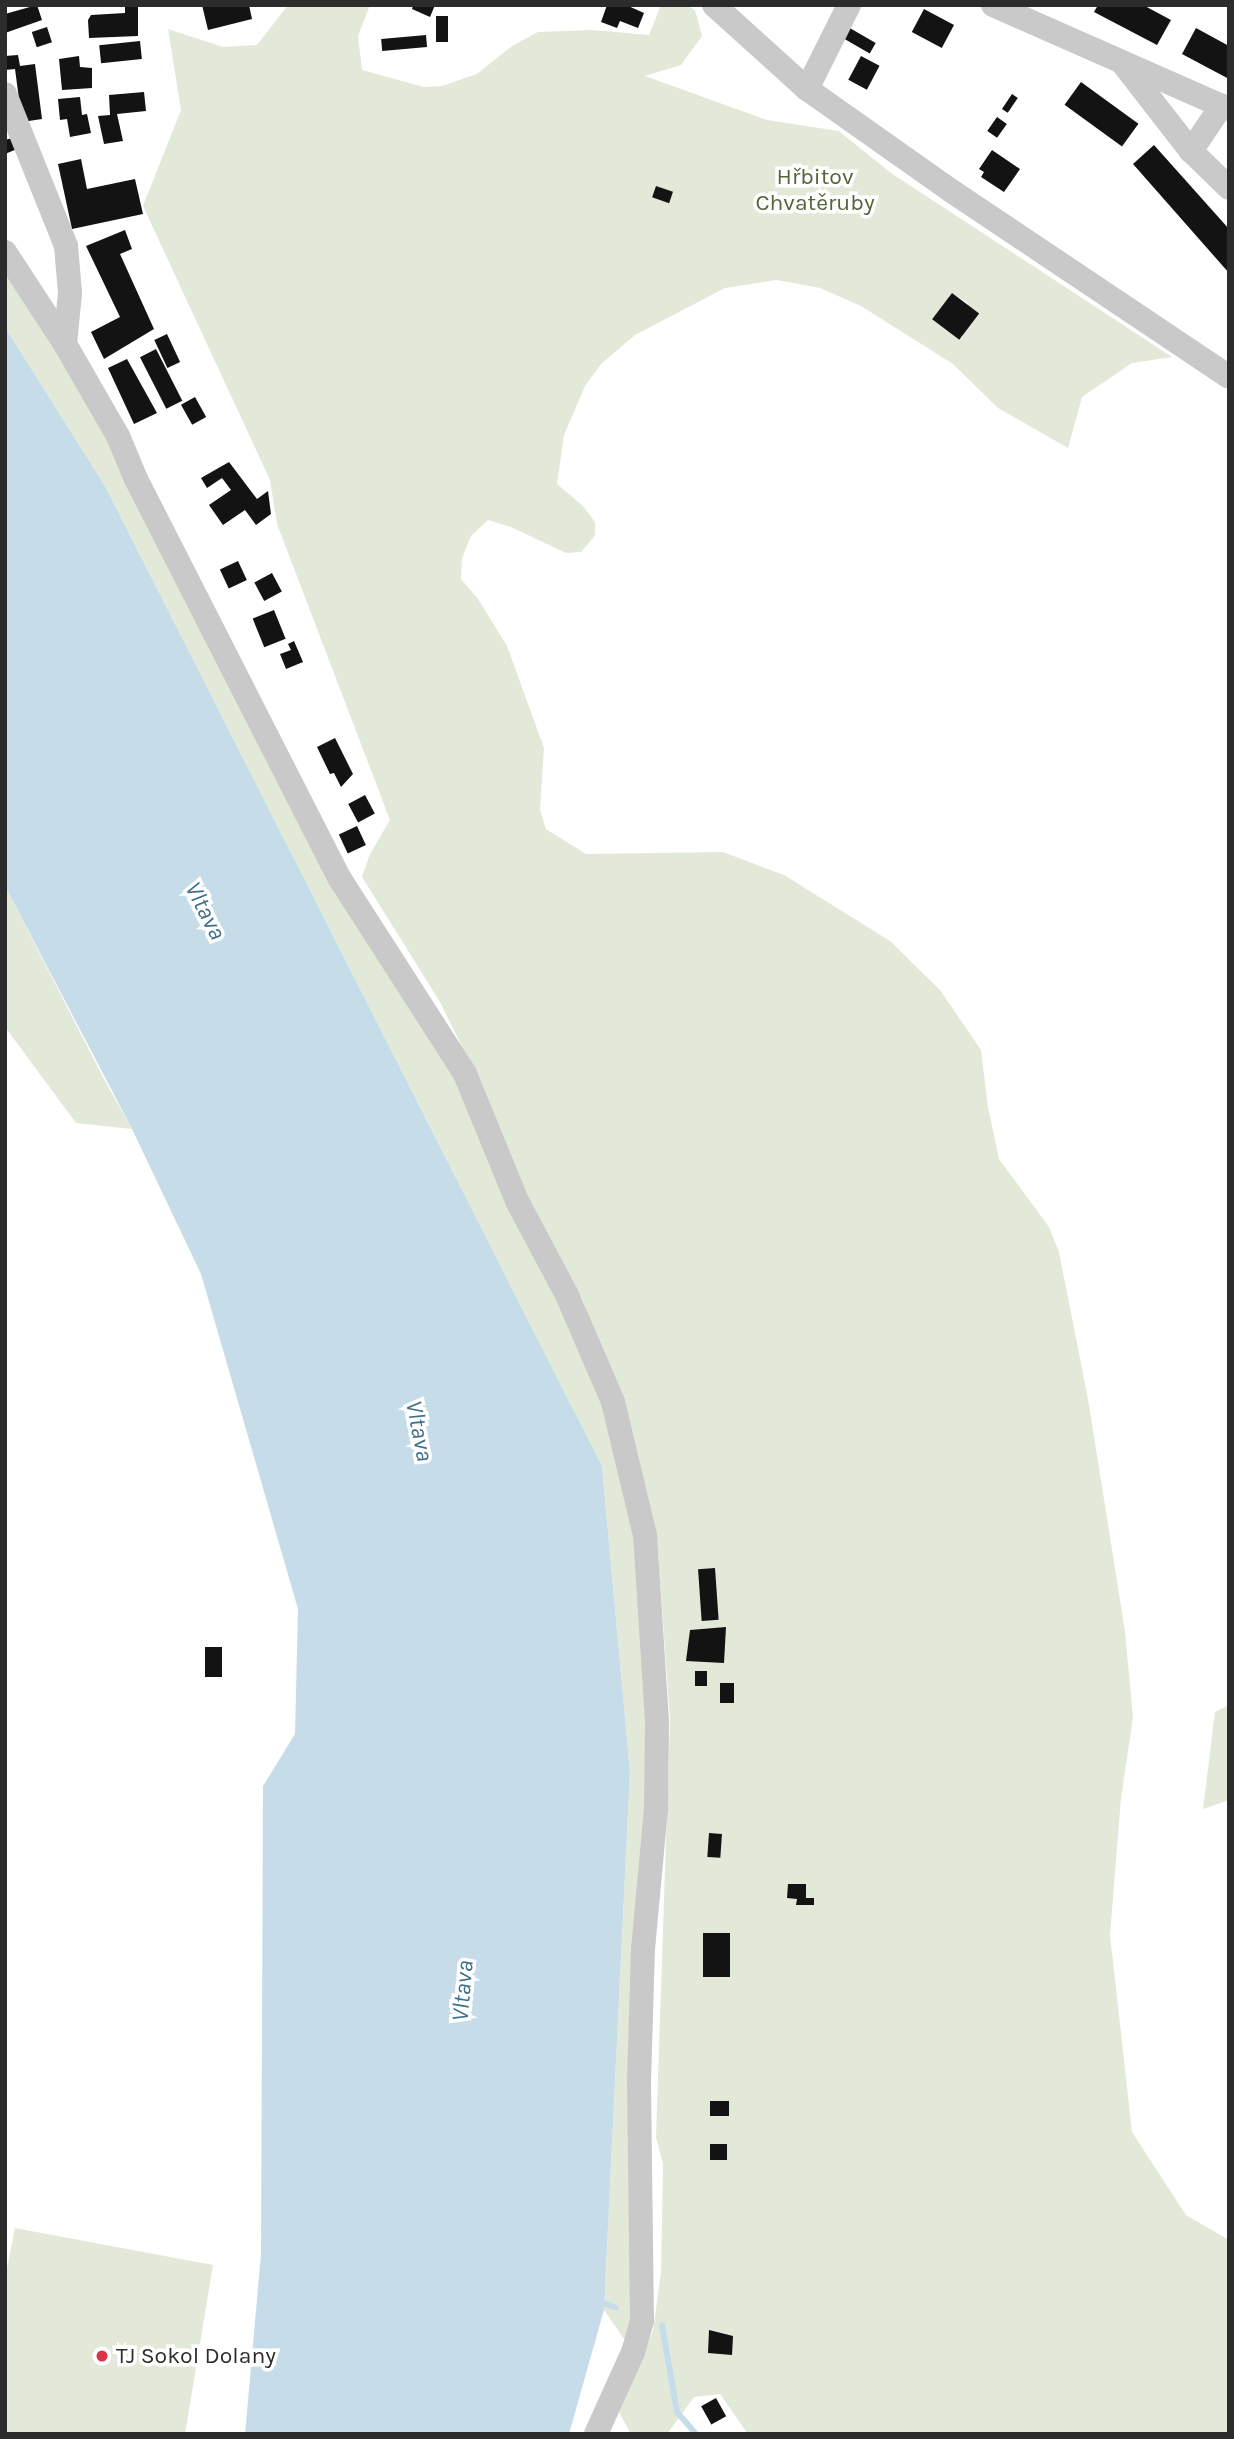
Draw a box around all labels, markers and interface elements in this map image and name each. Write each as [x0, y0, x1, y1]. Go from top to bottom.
park label: Hřbitov Chvatěruby [755, 163, 875, 217]
water label: Vltava [178, 877, 232, 945]
water label: Vltava [399, 1398, 439, 1464]
water label: Vltava [446, 1959, 480, 2023]
place label: TJ Sokol Dolany [116, 2342, 276, 2370]
marker: TJ Sokol Dolany [94, 2348, 110, 2364]

